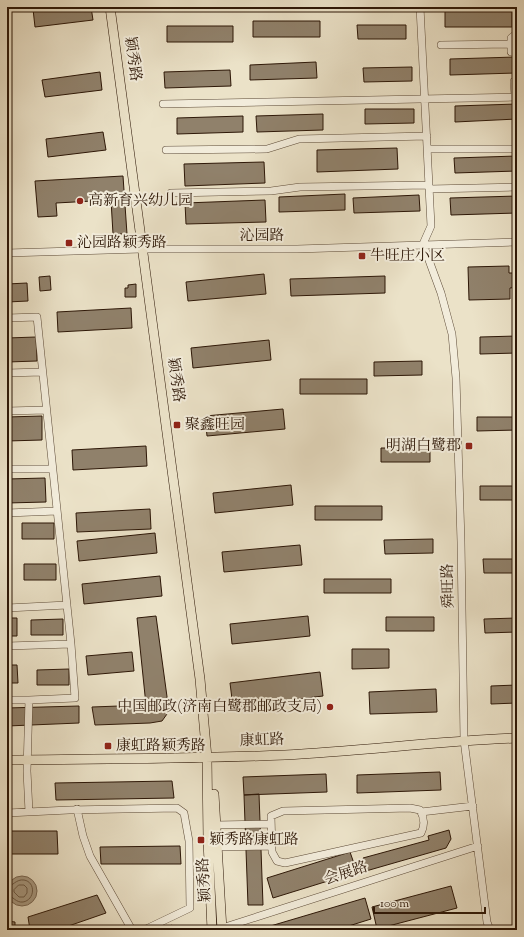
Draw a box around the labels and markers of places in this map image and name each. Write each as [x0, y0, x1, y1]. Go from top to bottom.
place label: 高新育兴幼儿园 [88, 191, 193, 212]
marker: 高新育兴幼儿园 [75, 196, 85, 206]
place label: 沁园路颖秀路 [77, 233, 167, 254]
marker: 沁园路颖秀路 [64, 238, 74, 248]
place label: 牛旺庄小区 [370, 246, 445, 267]
marker: 牛旺庄小区 [357, 251, 367, 261]
place label: 聚鑫旺园 [185, 415, 245, 436]
marker: 聚鑫旺园 [172, 420, 182, 430]
place label: 明湖白鹭郡 [386, 436, 461, 457]
marker: 明湖白鹭郡 [464, 441, 474, 451]
place label: 中国邮政(济南白鹭郡邮政支局) [117, 697, 322, 718]
marker: 中国邮政(济南白鹭郡邮政支局) [325, 702, 335, 712]
place label: 康虹路颖秀路 [116, 736, 206, 757]
marker: 康虹路颖秀路 [103, 741, 113, 751]
place label: 颖秀路康虹路 [209, 830, 299, 851]
marker: 颖秀路康虹路 [196, 835, 206, 845]

